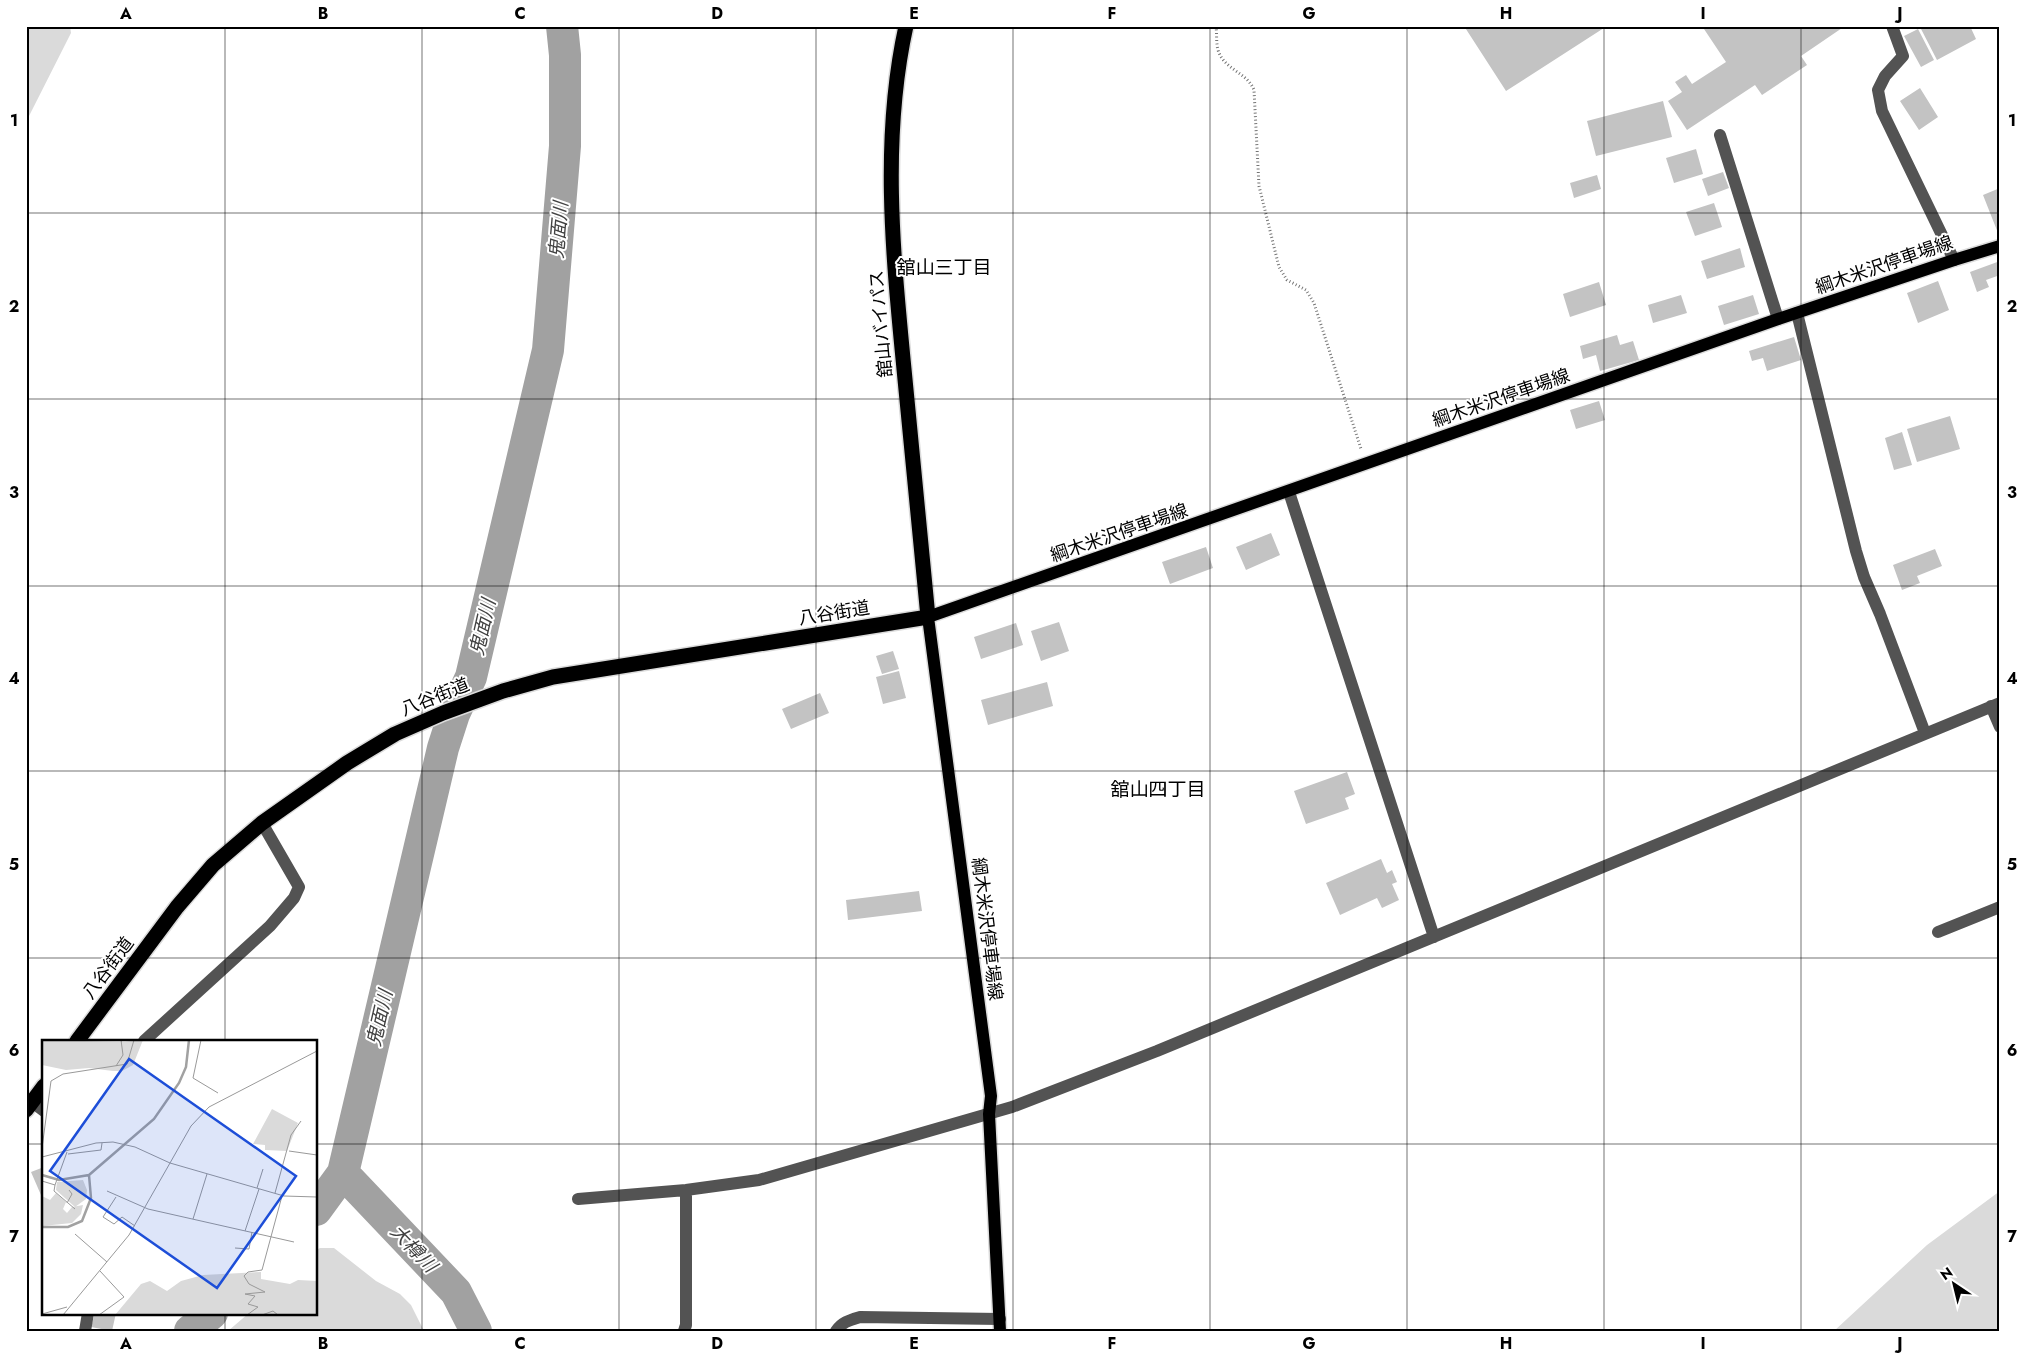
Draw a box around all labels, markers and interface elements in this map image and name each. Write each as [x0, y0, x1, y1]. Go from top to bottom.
text: A [119, 2, 132, 25]
text: B [318, 2, 328, 25]
text: C [514, 2, 526, 25]
text: D [711, 2, 723, 25]
text: E [909, 2, 919, 25]
text: F [1108, 2, 1116, 25]
text: G [1302, 2, 1316, 25]
text: H [1500, 2, 1512, 25]
text: I [1700, 2, 1706, 25]
text: J [1894, 2, 1903, 25]
text: 1 [10, 109, 18, 132]
text: 1 [2008, 109, 2016, 132]
water label: 鬼面川 [543, 198, 575, 260]
street label: 綱木米沢停車場線 [1812, 229, 1956, 301]
district label: 舘山三丁目 [896, 254, 992, 281]
street label: 舘山バイパス [863, 269, 899, 379]
text: 2 [9, 295, 19, 318]
text: 2 [2007, 295, 2017, 318]
street label: 綱木米沢停車場線 [1429, 362, 1573, 434]
text: 3 [9, 481, 19, 504]
text: 3 [2007, 481, 2017, 504]
street label: 綱木米沢停車場線 [1047, 497, 1191, 569]
water label: 鬼面川 [463, 594, 503, 658]
street label: 八谷街道 [796, 595, 872, 631]
text: 4 [8, 667, 20, 690]
text: 4 [2006, 667, 2018, 690]
street label: 八谷街道 [397, 671, 473, 723]
district label: 舘山四丁目 [1110, 776, 1206, 803]
text: 5 [9, 853, 19, 876]
text: 5 [2007, 853, 2017, 876]
street label: 綱木米沢停車場線 [965, 856, 1009, 1002]
street label: 八谷街道 [76, 931, 140, 1005]
water label: 鬼面川 [360, 985, 400, 1049]
text: 6 [9, 1039, 19, 1062]
text: 6 [2007, 1039, 2017, 1062]
inset map [42, 1040, 318, 1314]
water label: 大樽川 [384, 1218, 445, 1280]
text: 7 [9, 1225, 19, 1248]
text: 7 [2007, 1225, 2017, 1248]
north arrow [1928, 1260, 1978, 1310]
text: N [1936, 1262, 1957, 1285]
text: A [119, 1332, 132, 1355]
text: B [318, 1332, 328, 1355]
text: C [514, 1332, 526, 1355]
text: D [711, 1332, 723, 1355]
text: E [909, 1332, 919, 1355]
text: F [1108, 1332, 1116, 1355]
text: G [1302, 1332, 1316, 1355]
text: H [1500, 1332, 1512, 1355]
text: I [1700, 1332, 1706, 1355]
text: J [1894, 1332, 1903, 1355]

